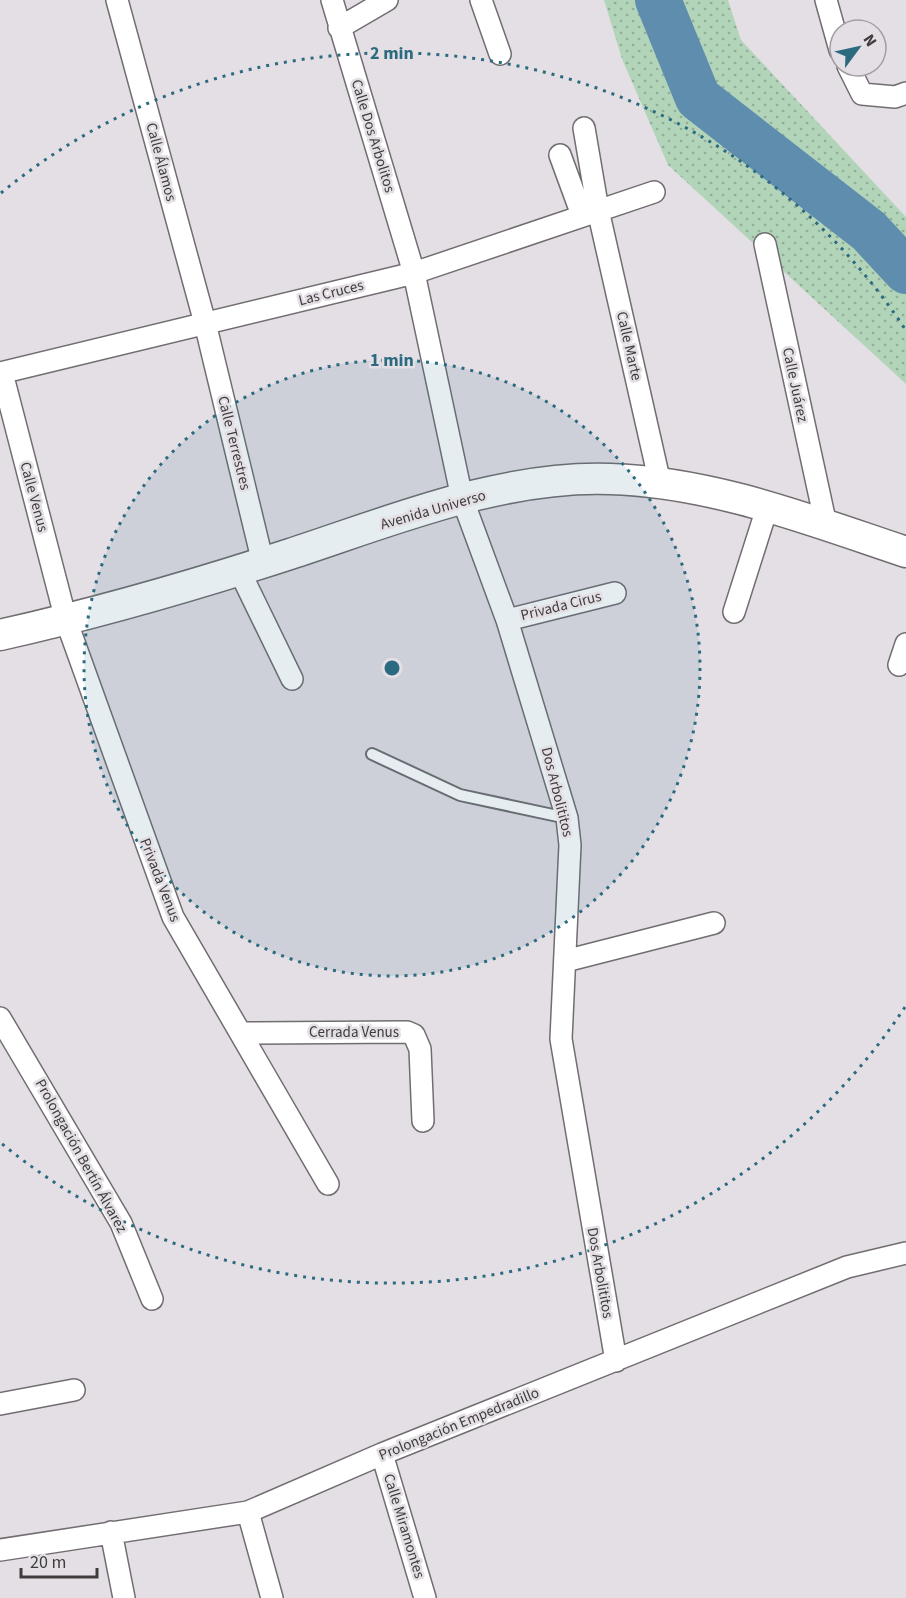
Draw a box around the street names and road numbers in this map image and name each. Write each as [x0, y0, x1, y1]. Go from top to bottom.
street label: Calle Dos Arbolitos [346, 77, 400, 195]
street label: Calle Álamos [140, 120, 182, 204]
street label: Las Cruces [296, 275, 366, 311]
street label: Calle Marte [611, 309, 647, 383]
street label: Calle Juárez [777, 346, 813, 424]
street label: Calle Terrestres [212, 394, 256, 492]
street label: Calle Venus [15, 460, 53, 534]
street label: Avenida Universo [378, 485, 488, 535]
street label: Privada Cirus [518, 586, 604, 626]
street label: Dos Arbolititos [536, 745, 578, 839]
street label: Privada Venus [134, 835, 186, 925]
street label: Cerrada Venus [309, 1022, 399, 1043]
street label: Prolongación Bertín Álvarez [30, 1075, 132, 1237]
street label: Dos Arbolititos [582, 1226, 618, 1320]
street label: Prolongación Empedradillo [376, 1382, 542, 1466]
street label: Calle Miramontes [378, 1471, 430, 1581]

